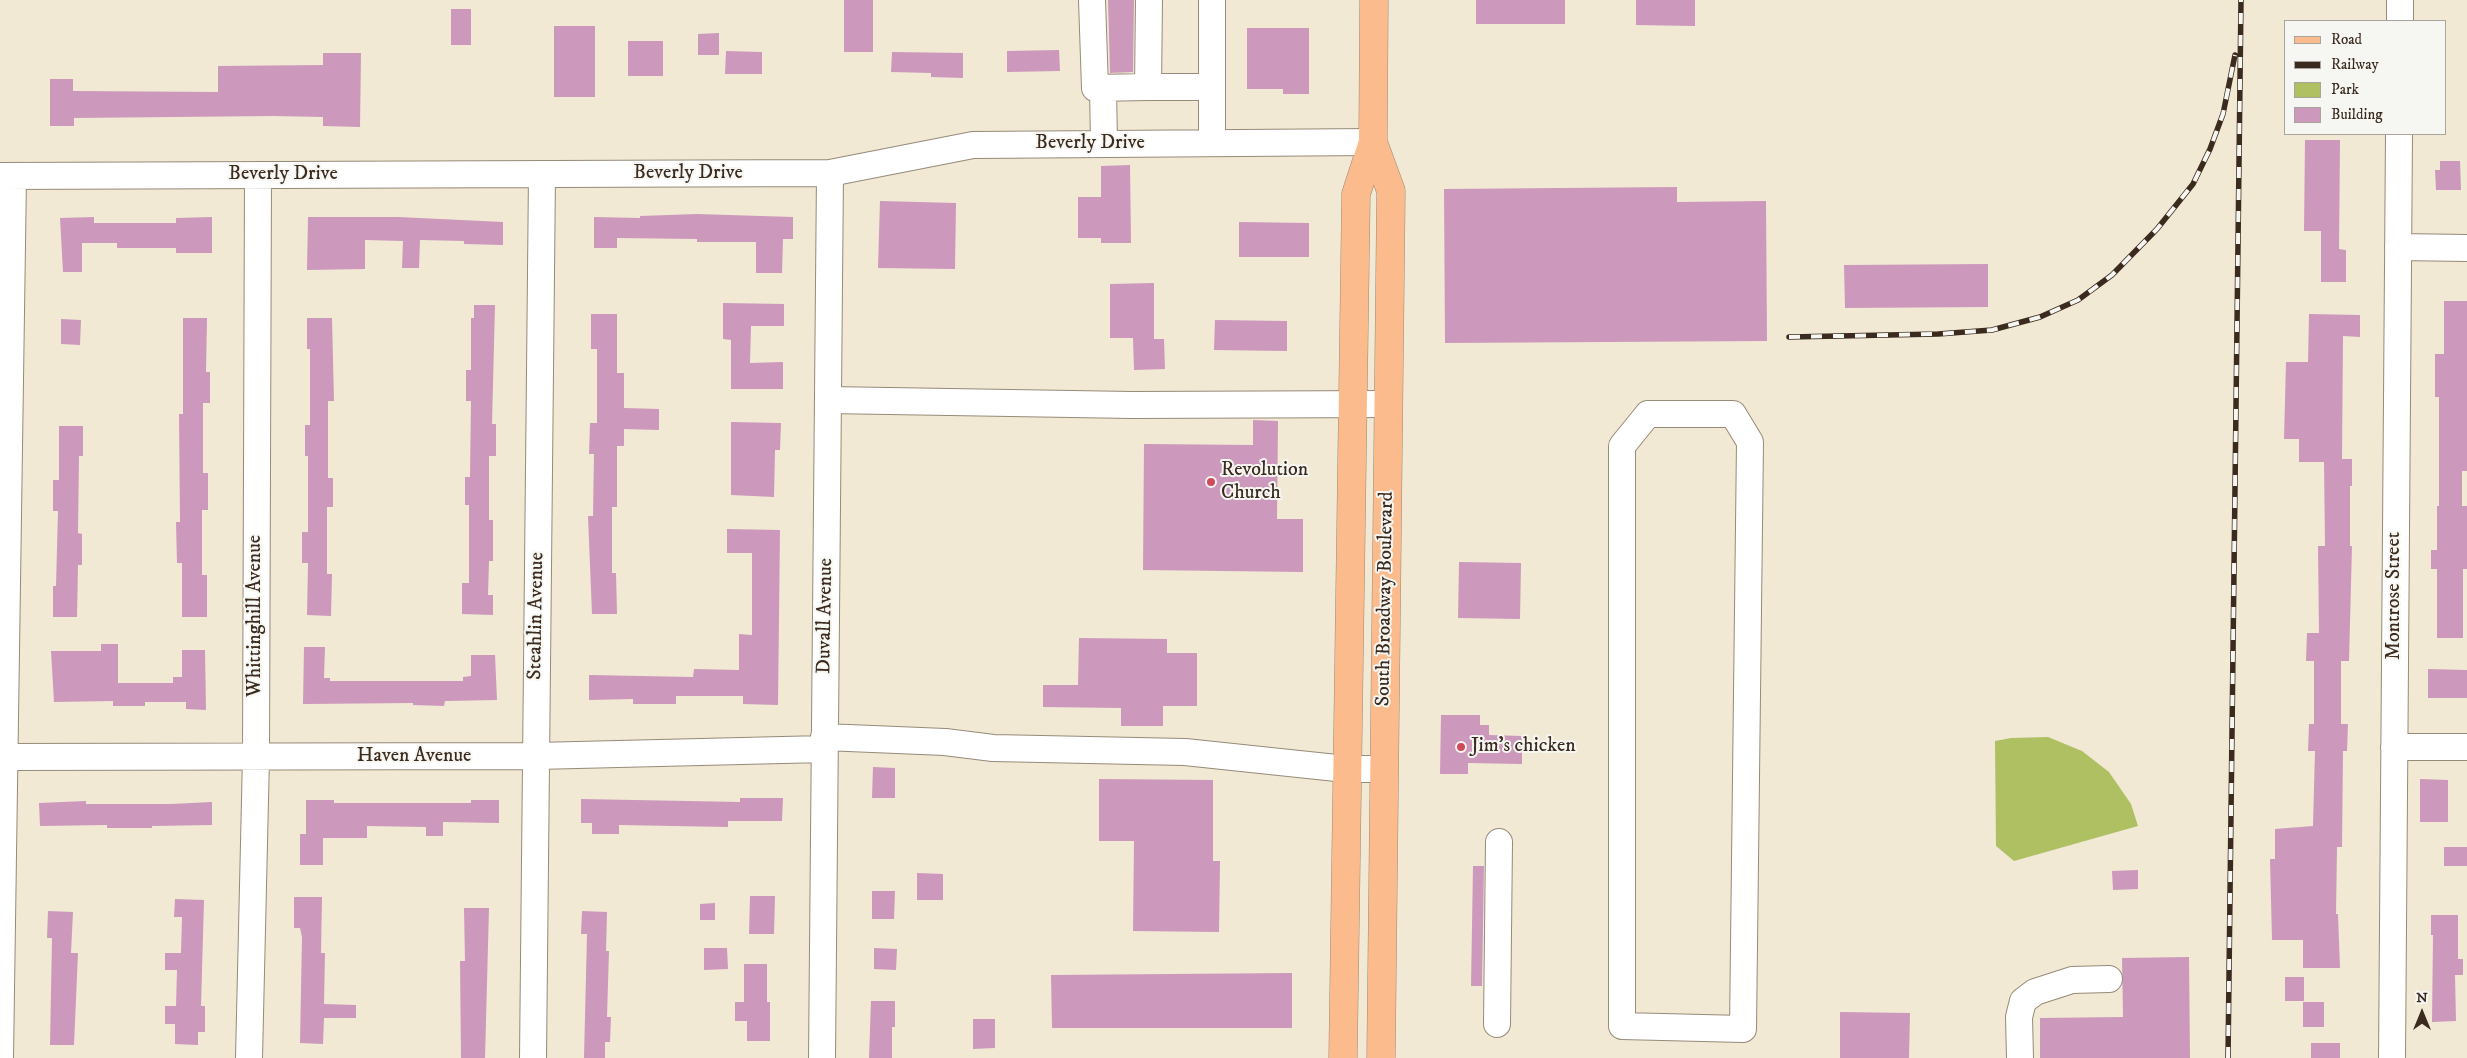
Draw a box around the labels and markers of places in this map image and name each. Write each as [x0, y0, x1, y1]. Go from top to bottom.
place label: Revolution Church [1221, 459, 1308, 506]
marker: Revolution Church [1205, 476, 1217, 488]
place label: Jim's chicken [1471, 735, 1576, 759]
marker: Jim's chicken [1455, 741, 1467, 753]

